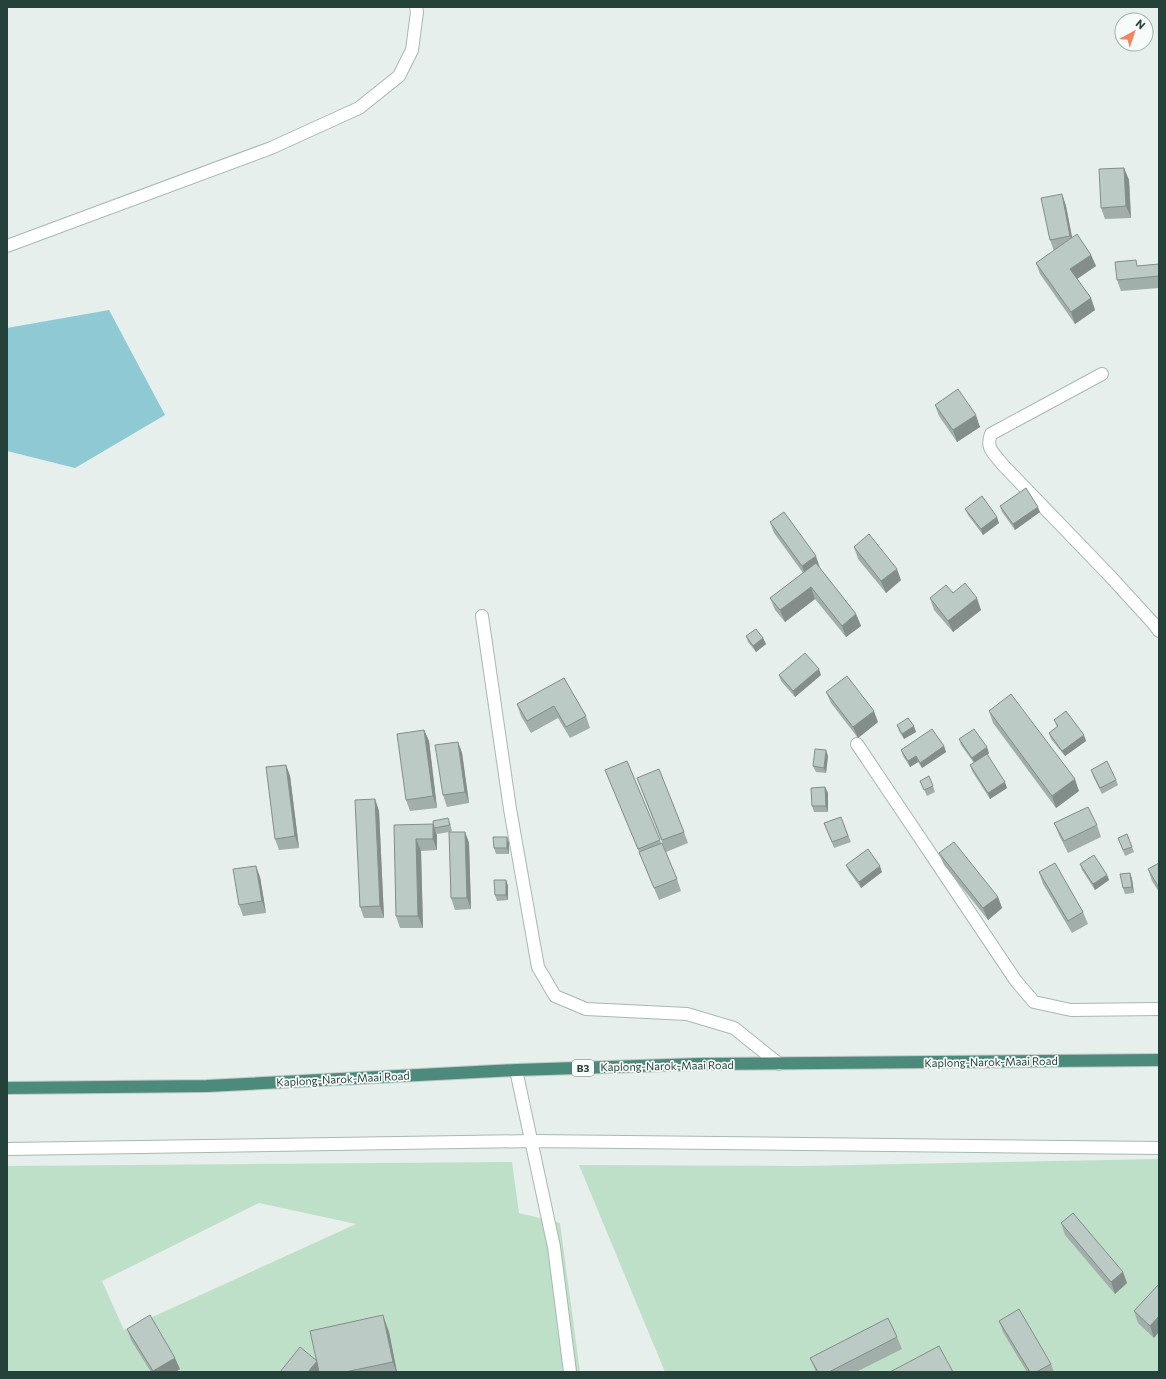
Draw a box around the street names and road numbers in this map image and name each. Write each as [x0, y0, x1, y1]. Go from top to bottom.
street label: Kaplong-Narok-Maai Road [924, 1054, 1058, 1069]
street label: Kaplong-Narok-Maai Road [600, 1058, 734, 1073]
road number: B3 [572, 1060, 594, 1076]
street label: Kaplong-Narok-Maai Road [276, 1069, 410, 1088]

